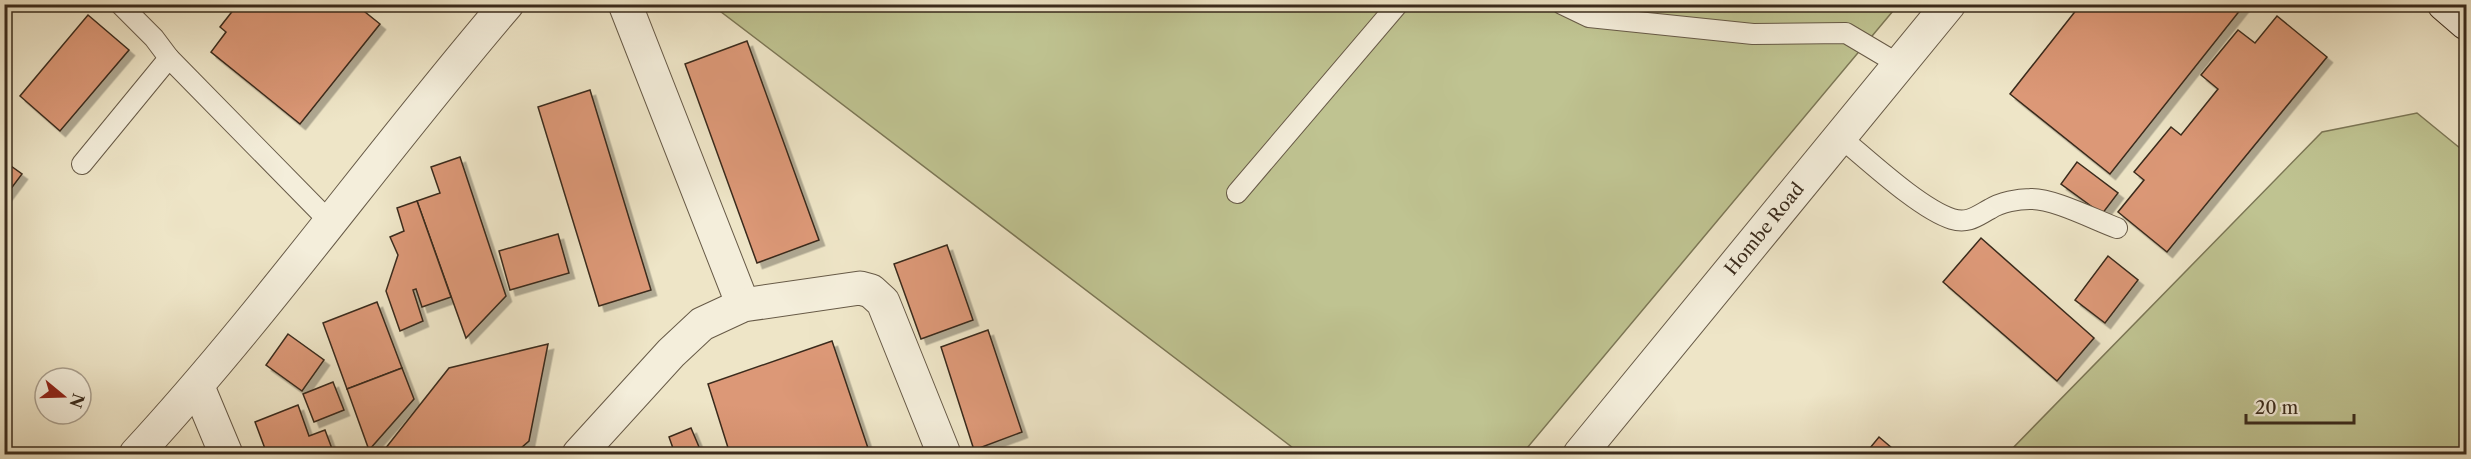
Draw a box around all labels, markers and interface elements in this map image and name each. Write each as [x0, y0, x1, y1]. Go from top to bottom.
street label: Hombe Road [1720, 178, 1809, 280]
north arrow [33, 366, 93, 426]
scale bar [2246, 387, 2354, 425]
text: N [65, 391, 89, 411]
text: 20 m [2255, 397, 2299, 419]

